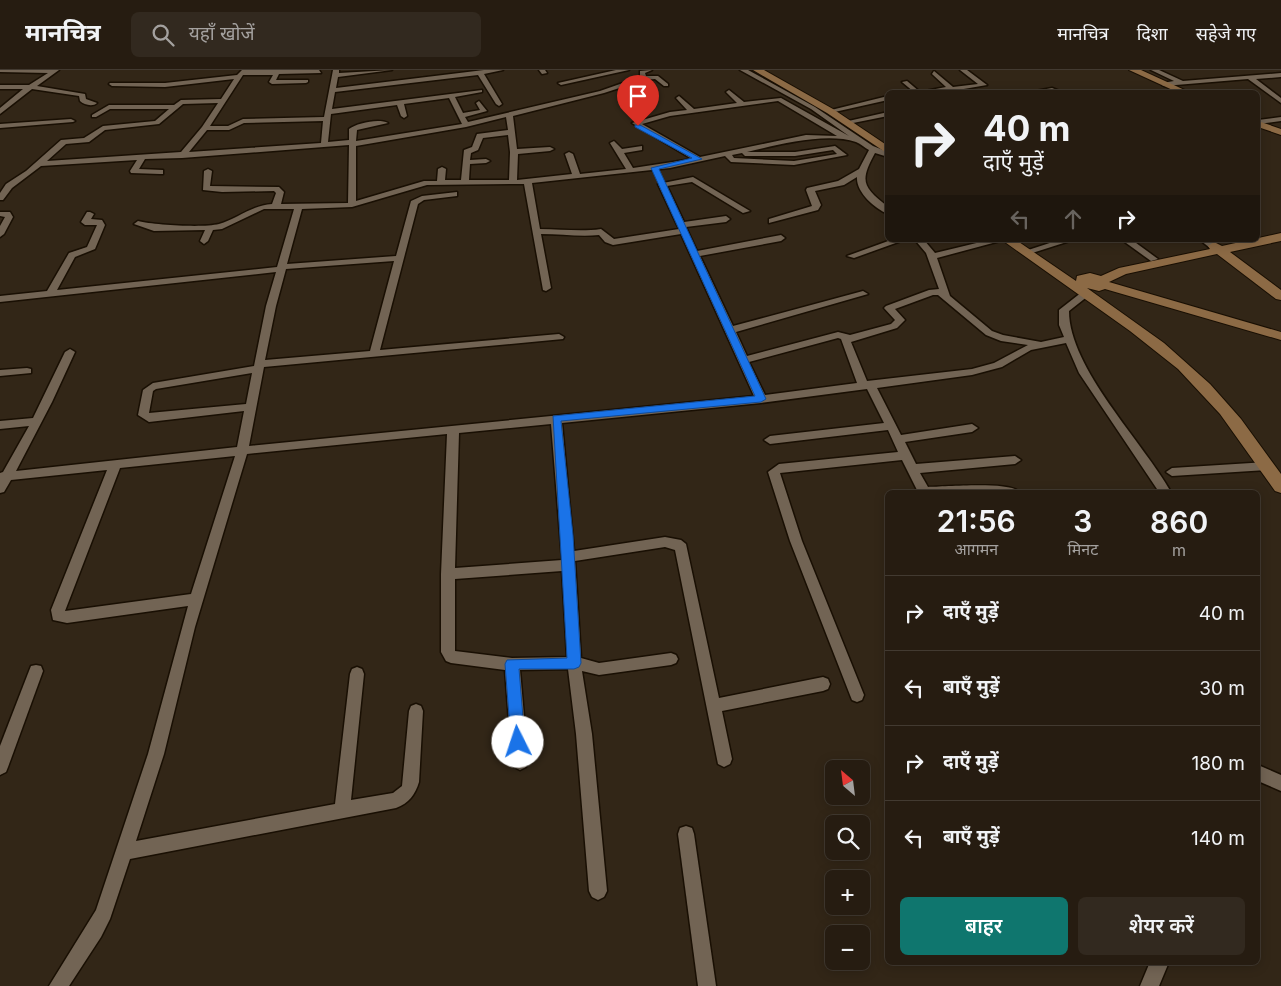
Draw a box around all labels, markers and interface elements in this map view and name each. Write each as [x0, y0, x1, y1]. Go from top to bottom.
search box [131, 12, 481, 57]
text: मानचित्र [25, 18, 101, 47]
icon: search [149, 21, 177, 49]
text: यहाँ खोजें [189, 22, 255, 45]
text: मानचित्र [1057, 23, 1109, 44]
text: दिशा [1137, 23, 1168, 44]
text: सहेजे गए [1196, 23, 1256, 44]
pin [617, 75, 659, 126]
icon: arrive [624, 82, 652, 110]
text: 40 m [983, 107, 1071, 149]
icon: right [900, 110, 965, 175]
text: दाएँ मुड़ें [983, 149, 1044, 175]
icon: left [1006, 205, 1034, 233]
icon: ahead [1059, 205, 1087, 233]
icon: right [1112, 205, 1140, 233]
text: 21:56 [937, 503, 1016, 539]
text: 3 [1073, 503, 1092, 539]
text: 860 [1150, 504, 1208, 540]
text: आगमन [954, 539, 998, 559]
text: मिनट [1068, 539, 1098, 559]
text: m [1172, 540, 1186, 560]
icon: right [900, 599, 928, 627]
text: दाएँ मुड़ें [943, 600, 999, 623]
text: 40 m [1199, 602, 1245, 625]
icon: left [900, 674, 928, 702]
text: बाएँ मुड़ें [943, 675, 1000, 698]
text: 30 m [1199, 677, 1245, 700]
position arrow [491, 715, 543, 767]
icon: right [900, 749, 928, 777]
text: दाएँ मुड़ें [943, 750, 999, 773]
text: 180 m [1192, 752, 1245, 775]
north arrow [825, 760, 870, 805]
map controls [825, 760, 870, 970]
button: search [825, 815, 870, 860]
icon: left [900, 824, 928, 852]
text: बाएँ मुड़ें [943, 825, 1000, 848]
text: 140 m [1191, 827, 1245, 850]
button: + [825, 870, 870, 915]
button: बाहर [900, 897, 1068, 955]
button: शेयर करें [1078, 897, 1245, 955]
button: − [825, 925, 870, 970]

